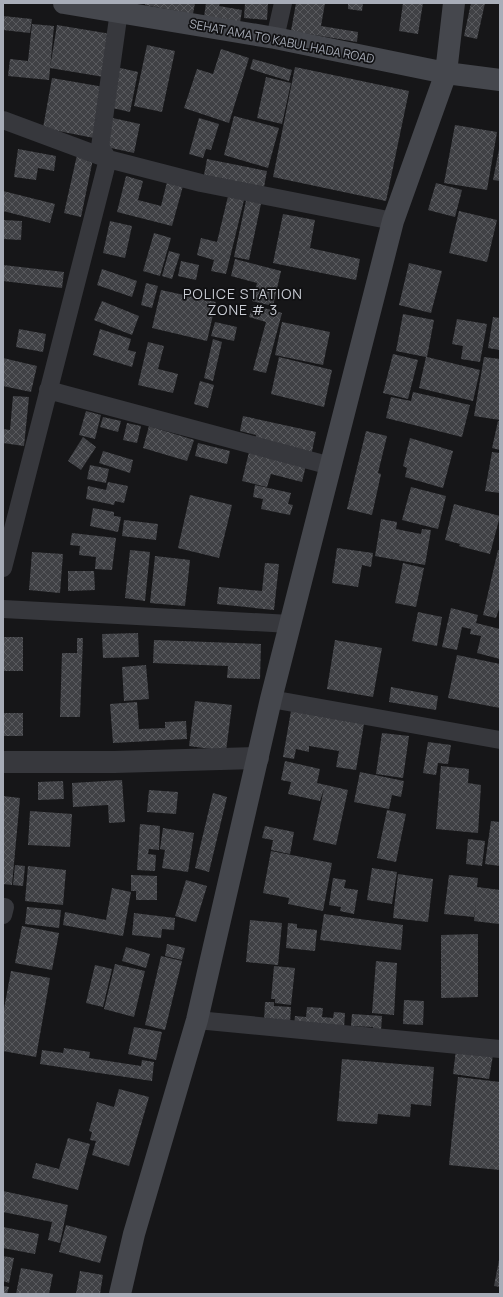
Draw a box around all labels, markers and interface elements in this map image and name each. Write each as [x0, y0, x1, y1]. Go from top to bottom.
street label: SEHAT AMA TO KABUL HADA ROAD [188, 15, 376, 67]
district label: POLICE STATION ZONE # 3 [183, 284, 303, 319]

